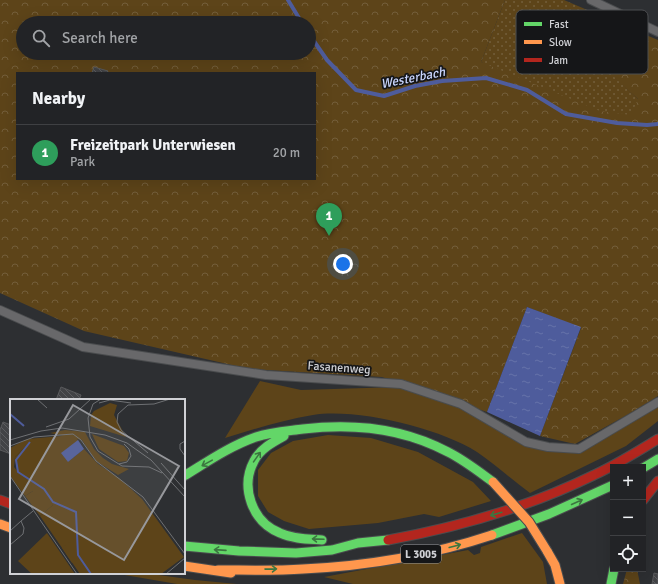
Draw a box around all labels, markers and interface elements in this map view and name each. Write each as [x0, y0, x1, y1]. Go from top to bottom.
legend [516, 10, 648, 74]
search box [16, 16, 316, 60]
text: Fast [549, 18, 569, 31]
icon: search [30, 27, 52, 49]
text: Search here [62, 29, 138, 47]
text: Slow [549, 36, 572, 49]
text: Jam [549, 54, 568, 67]
water label: Westerbach [380, 64, 447, 92]
text: Nearby [32, 88, 85, 109]
text: Freizeitpark Unterwiesen [70, 136, 236, 154]
text: 1 [41, 145, 49, 161]
text: 20 m [273, 145, 300, 161]
text: Park [70, 154, 95, 170]
pin: 1 [316, 203, 342, 236]
your location [333, 254, 353, 274]
street label: Fasanenweg [307, 358, 371, 378]
inset map [10, 399, 185, 574]
one-way arrow [253, 452, 261, 463]
one-way arrow [201, 460, 213, 467]
map controls [610, 464, 646, 572]
button: + [610, 464, 646, 500]
one-way arrow [571, 498, 583, 505]
button: − [610, 500, 646, 536]
one-way arrow [490, 511, 503, 518]
one-way arrow [312, 536, 325, 543]
button: locate [610, 536, 646, 572]
one-way arrow [448, 541, 461, 549]
road number: L 3005 [401, 545, 441, 563]
one-way arrow [214, 546, 227, 553]
one-way arrow [264, 565, 277, 573]

